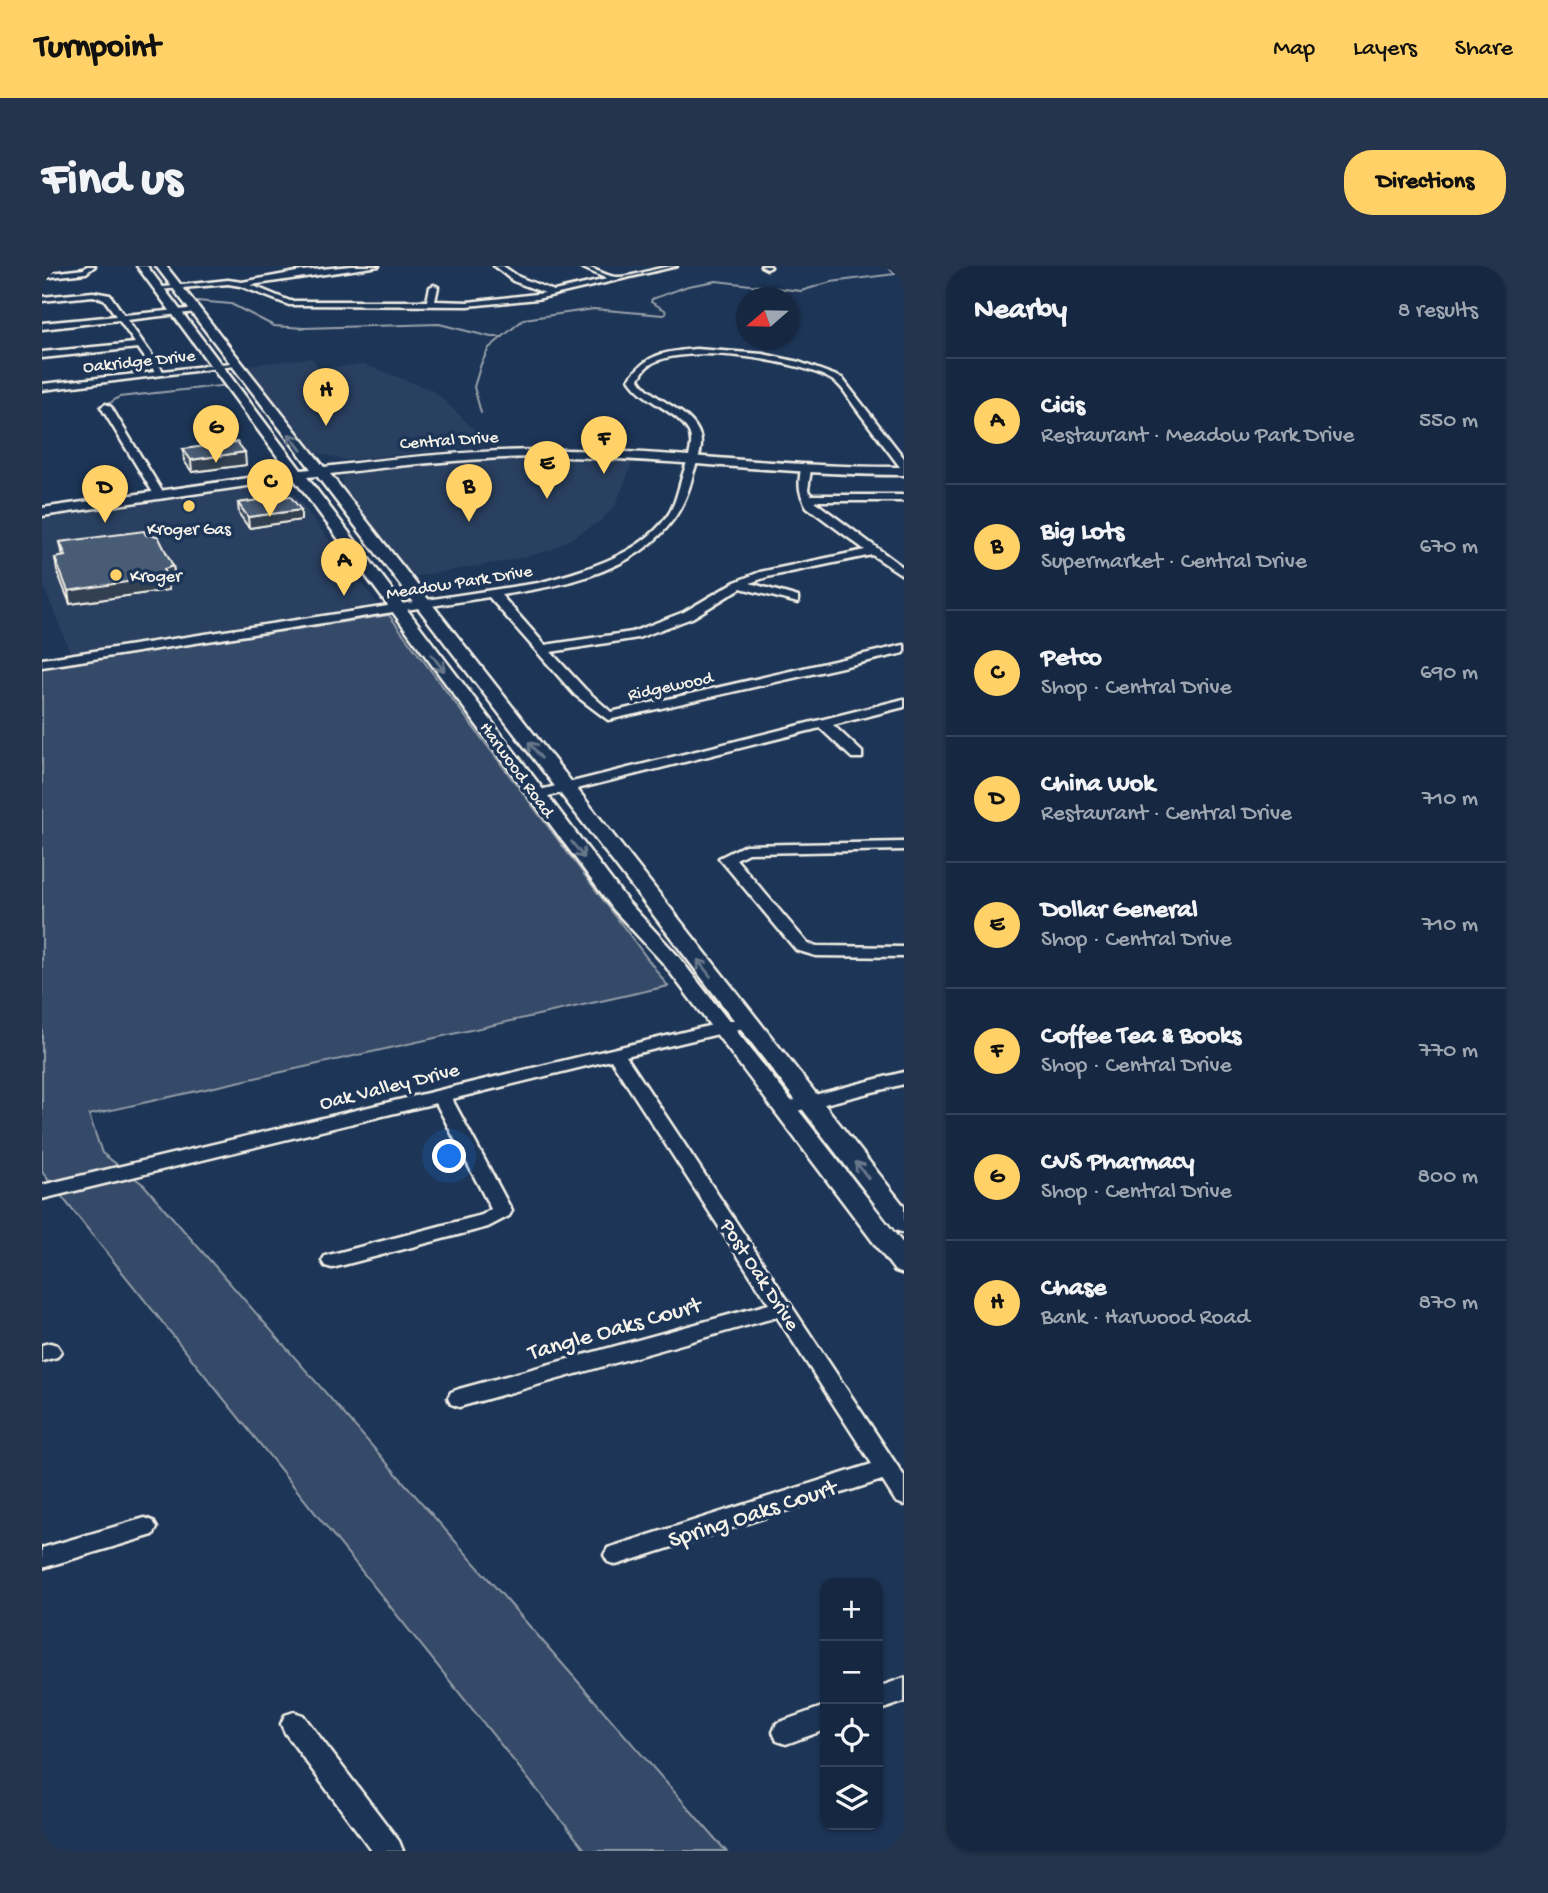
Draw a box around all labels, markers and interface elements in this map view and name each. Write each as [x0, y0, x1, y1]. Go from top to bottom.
text: Turnpoint [35, 30, 160, 68]
text: Map [1273, 35, 1315, 64]
text: Layers [1353, 35, 1417, 64]
text: Share [1455, 35, 1513, 64]
button: Directions [1344, 150, 1506, 215]
text: Find us [42, 153, 182, 211]
north arrow [736, 287, 799, 350]
text: Nearby [974, 294, 1067, 329]
text: 8 results [1398, 298, 1478, 325]
street label: Oakridge Drive [82, 346, 197, 379]
pin: H [303, 368, 349, 426]
text: Cicis [1041, 392, 1085, 423]
pin: G [193, 405, 239, 463]
text: A [990, 408, 1004, 435]
text: 550 m [1419, 408, 1478, 435]
pin: F [581, 416, 627, 474]
text: Restaurant · Meadow Park Drive [1041, 423, 1354, 450]
street label: Central Drive [399, 428, 500, 455]
one-way arrow [288, 433, 303, 451]
pin: E [524, 441, 570, 499]
pin: C [247, 459, 293, 517]
pin: B [446, 464, 492, 522]
pin: D [82, 465, 128, 523]
marker: Kroger Gas [181, 498, 197, 514]
text: Big Lots [1041, 518, 1124, 549]
place label: Kroger Gas [147, 520, 232, 541]
text: B [991, 534, 1003, 561]
text: 670 m [1420, 534, 1478, 561]
pin: A [321, 538, 367, 596]
text: Supermarket · Central Drive [1041, 549, 1307, 576]
street label: Meadow Park Drive [385, 561, 535, 605]
marker: Kroger [108, 567, 124, 583]
place label: Kroger [130, 567, 183, 588]
text: Petco [1041, 644, 1102, 675]
one-way arrow [430, 653, 445, 671]
text: C [991, 660, 1003, 687]
text: 690 m [1420, 660, 1478, 687]
street label: Ridgewood [626, 668, 716, 707]
text: Shop · Central Drive [1041, 675, 1232, 702]
street label: Harwood Road [474, 718, 559, 824]
one-way arrow [527, 741, 542, 760]
text: China Wok [1041, 770, 1155, 801]
text: D [990, 786, 1005, 813]
text: 710 m [1422, 786, 1478, 813]
text: Restaurant · Central Drive [1041, 801, 1292, 828]
one-way arrow [571, 840, 586, 859]
text: Dollar General [1041, 896, 1198, 927]
text: E [990, 912, 1004, 939]
text: 710 m [1422, 912, 1478, 939]
text: Shop · Central Drive [1041, 927, 1232, 954]
one-way arrow [697, 960, 712, 978]
text: Coffee Tea & Books [1041, 1022, 1241, 1053]
text: F [991, 1038, 1003, 1065]
text: 770 m [1419, 1038, 1478, 1065]
text: Shop · Central Drive [1041, 1053, 1232, 1080]
street label: Oak Valley Drive [317, 1059, 463, 1118]
your location [432, 1139, 466, 1173]
text: CVS Pharmacy [1041, 1148, 1194, 1179]
one-way arrow [854, 1162, 870, 1180]
text: G [990, 1164, 1004, 1191]
text: 800 m [1418, 1164, 1478, 1191]
text: Shop · Central Drive [1041, 1179, 1232, 1206]
street label: Post Oak Drive [712, 1215, 804, 1337]
text: Chase [1041, 1274, 1106, 1305]
text: H [990, 1290, 1004, 1317]
text: 870 m [1419, 1290, 1478, 1317]
street label: Tangle Oaks Court [523, 1291, 707, 1370]
text: Bank · Harwood Road [1041, 1305, 1250, 1332]
street label: Spring Oaks Court [665, 1474, 843, 1556]
map controls [820, 1578, 883, 1830]
button: + [820, 1578, 883, 1641]
button: − [820, 1641, 883, 1704]
button: locate [820, 1704, 883, 1767]
button: layers [820, 1767, 883, 1830]

